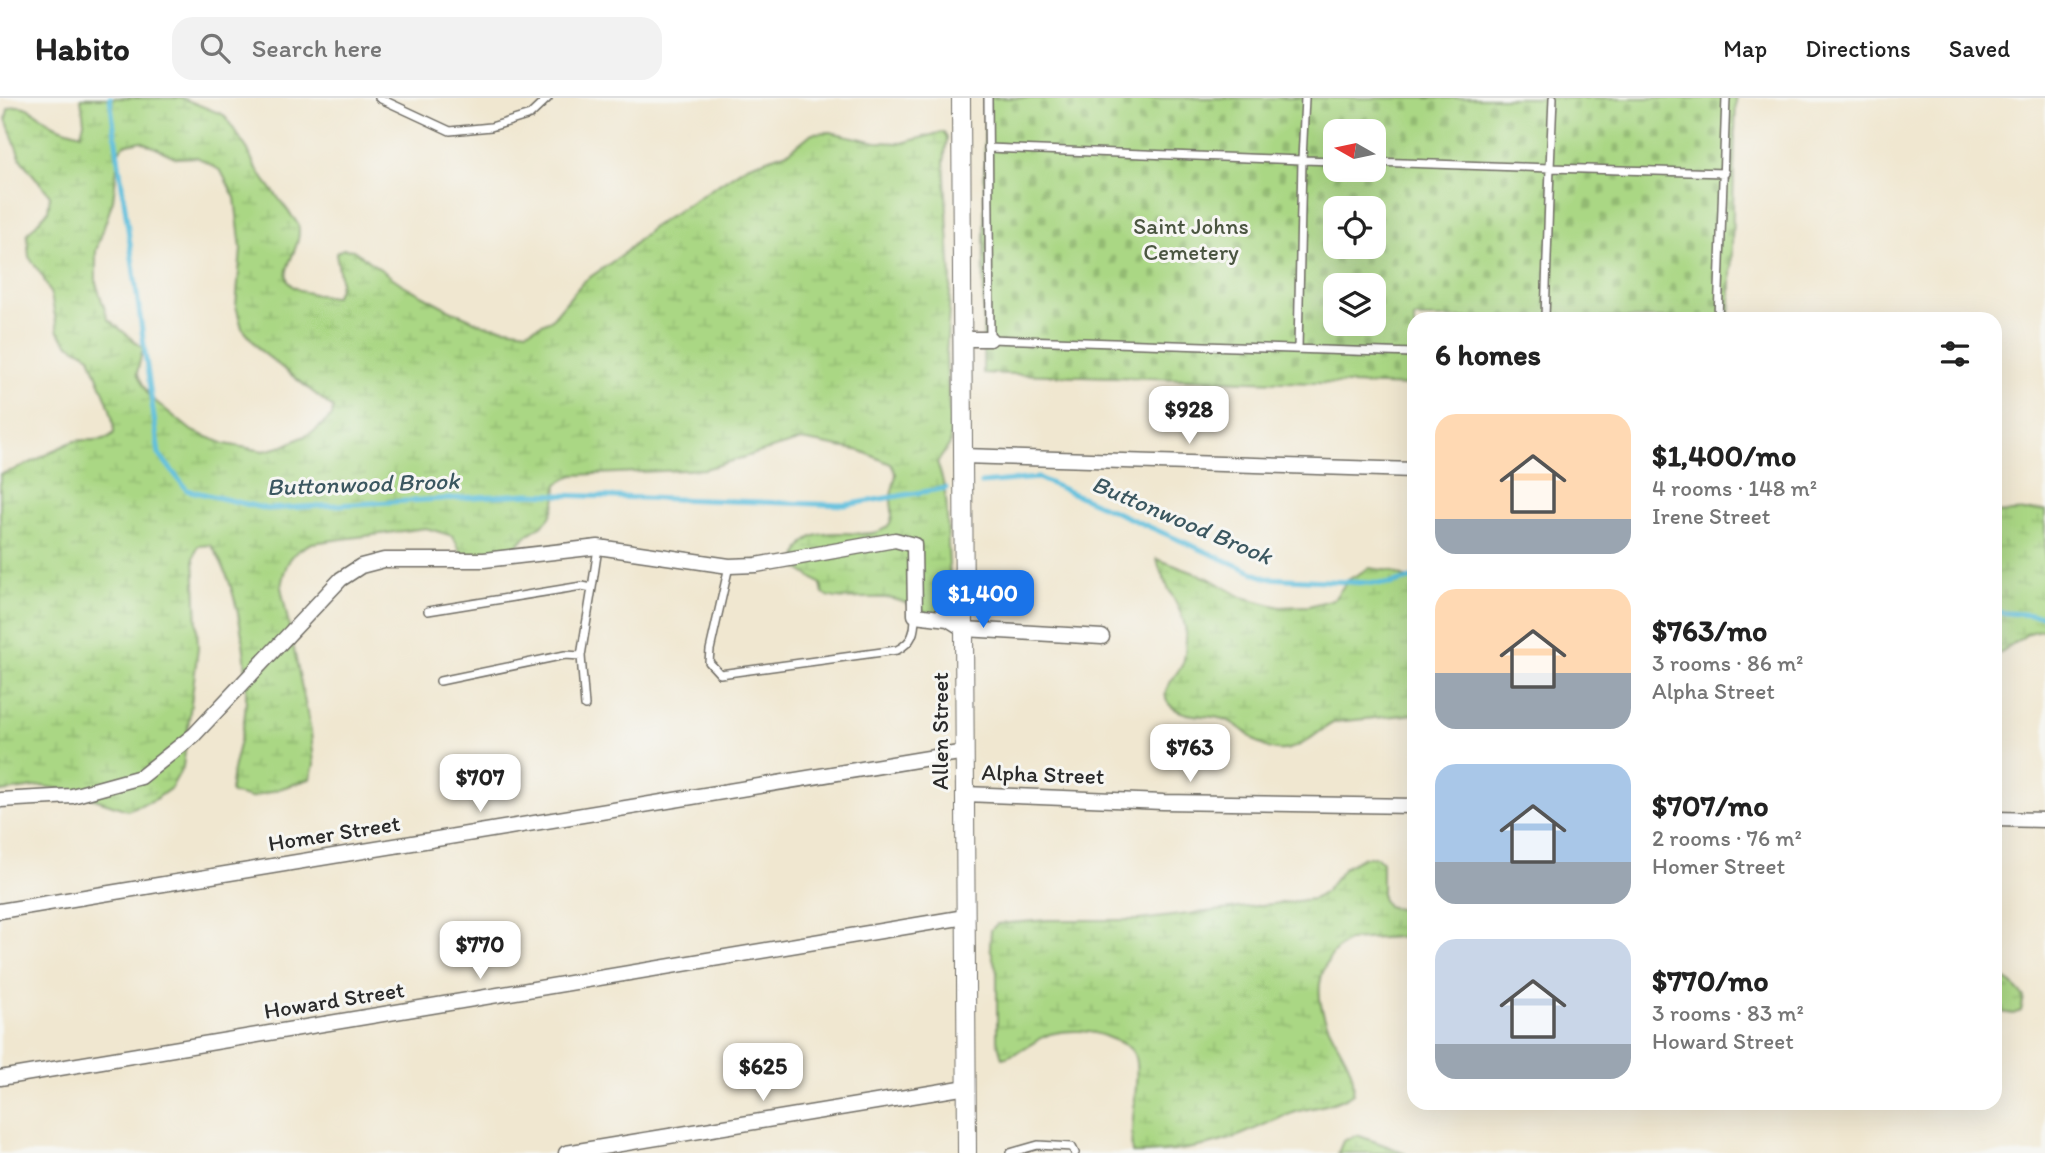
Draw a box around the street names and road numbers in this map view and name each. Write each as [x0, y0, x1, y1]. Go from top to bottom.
street label: Allen Street [926, 672, 954, 790]
street label: Alpha Street [981, 758, 1105, 790]
street label: Homer Street [266, 809, 402, 857]
street label: Howard Street [262, 975, 407, 1025]

